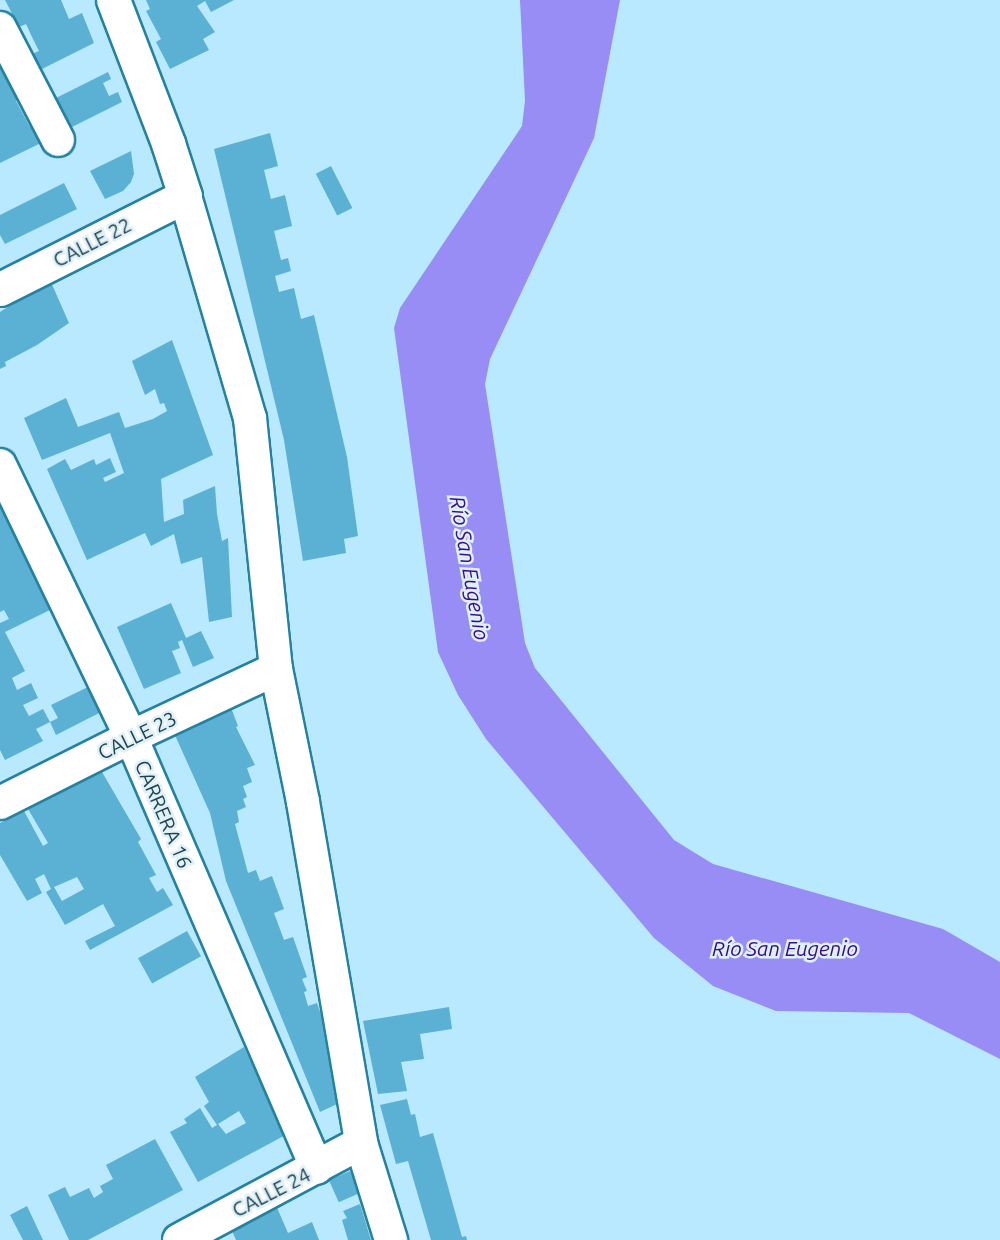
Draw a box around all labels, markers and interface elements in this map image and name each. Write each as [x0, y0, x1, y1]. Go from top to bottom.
street label: CALLE 22 [49, 212, 135, 272]
water label: Río San Eugenio [445, 494, 495, 642]
street label: CALLE 23 [94, 706, 180, 764]
street label: CARRERA 16 [130, 756, 198, 872]
water label: Río San Eugenio [712, 935, 858, 961]
street label: CALLE 24 [228, 1162, 314, 1222]

